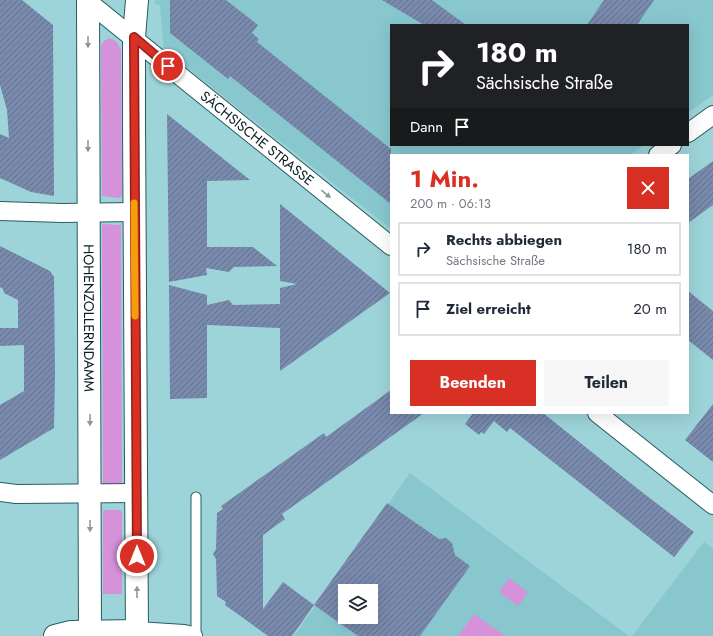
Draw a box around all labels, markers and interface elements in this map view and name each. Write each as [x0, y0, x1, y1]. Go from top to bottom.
text: 180 m [476, 32, 558, 73]
one-way arrow [85, 36, 91, 49]
icon: right [410, 40, 462, 92]
pin [151, 49, 185, 83]
icon: arrive [157, 55, 179, 77]
text: Sächsische Straße [476, 70, 613, 96]
street label: SÄCHSISCHE STRASSE [196, 86, 318, 190]
text: Dann [410, 116, 443, 138]
icon: arrive [451, 116, 473, 138]
one-way arrow [85, 140, 91, 153]
text: 1 Min. [410, 161, 479, 196]
button: close [627, 167, 669, 209]
one-way arrow [321, 190, 332, 199]
text: 200 m · 06:13 [410, 194, 491, 213]
text: Rechts abbiegen [446, 229, 562, 251]
icon: right [412, 238, 434, 260]
text: 180 m [627, 238, 667, 260]
street label: HOHENZOLLERNDAMM [79, 244, 99, 392]
text: Sächsische Straße [446, 251, 545, 270]
icon: arrive [412, 298, 434, 320]
text: Ziel erreicht [446, 298, 531, 320]
text: 20 m [633, 298, 667, 320]
button: Beenden [410, 360, 536, 406]
button: Teilen [544, 360, 669, 406]
one-way arrow [87, 414, 93, 427]
one-way arrow [87, 520, 93, 533]
position arrow [116, 535, 158, 577]
map controls [338, 584, 378, 624]
button: layers [338, 584, 378, 624]
one-way arrow [134, 585, 140, 598]

